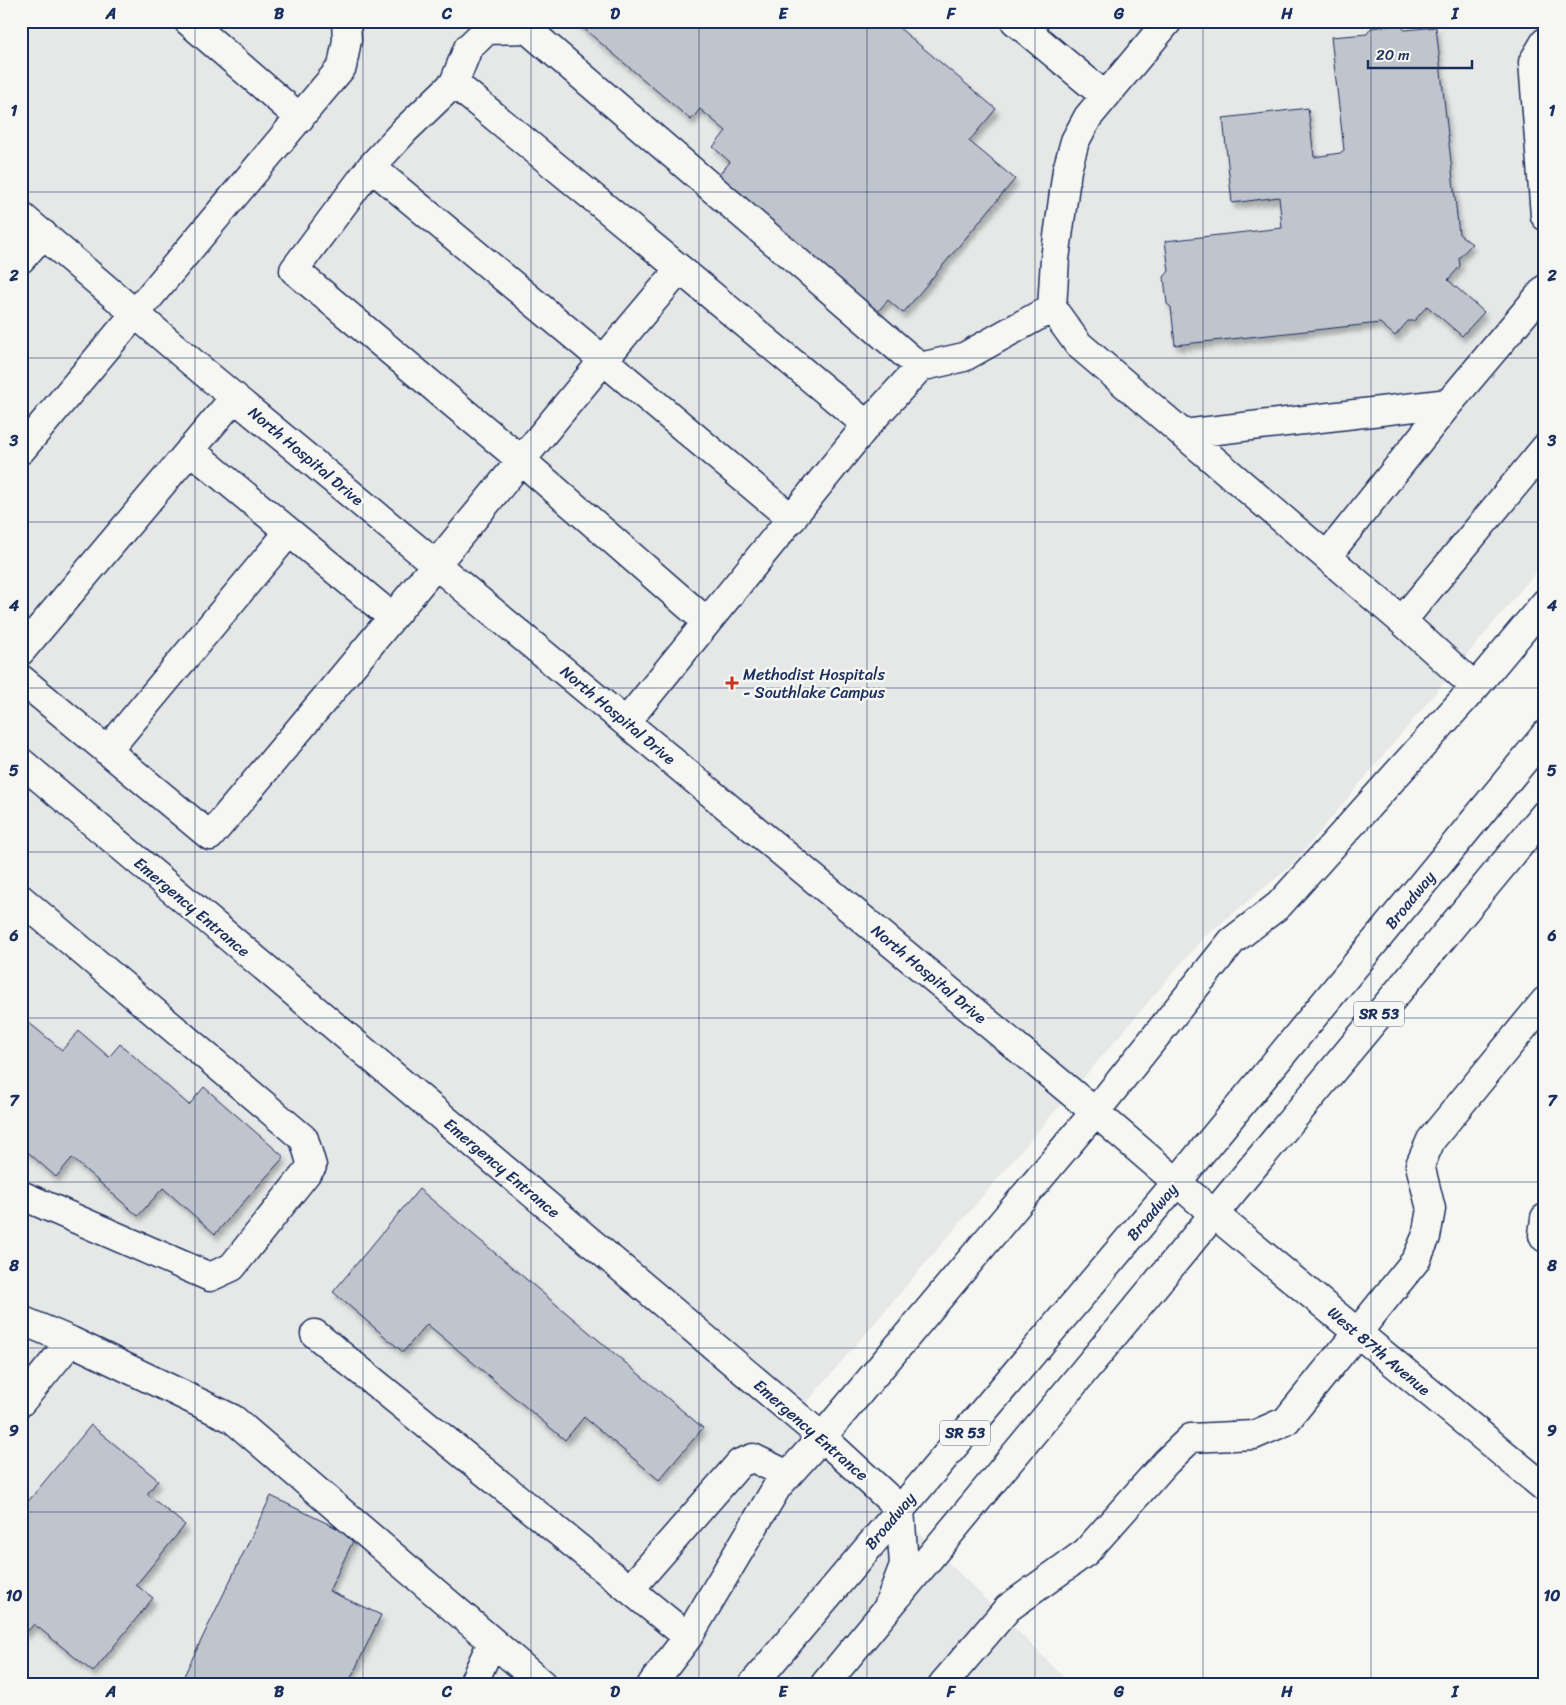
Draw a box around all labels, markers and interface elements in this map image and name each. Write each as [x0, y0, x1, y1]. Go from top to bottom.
text: A [105, 0, 116, 28]
text: B [274, 0, 285, 28]
text: C [441, 0, 453, 28]
text: D [610, 0, 620, 28]
text: E [779, 0, 789, 28]
text: F [946, 0, 957, 28]
text: G [1113, 0, 1125, 28]
text: H [1280, 0, 1293, 28]
text: I [1451, 0, 1460, 28]
scale bar [1368, 38, 1472, 70]
text: 20 m [1376, 42, 1410, 68]
text: 1 [11, 96, 18, 125]
text: 1 [1549, 96, 1556, 125]
text: 2 [8, 261, 19, 290]
text: 2 [1546, 261, 1557, 290]
street label: North Hospital Drive [242, 399, 371, 514]
text: 3 [9, 426, 19, 455]
text: 3 [1547, 426, 1557, 455]
text: 4 [8, 591, 19, 620]
text: 4 [1546, 591, 1557, 620]
street label: North Hospital Drive [554, 658, 683, 773]
place label: Methodist Hospitals - Southlake Campus [743, 660, 886, 707]
marker: Methodist Hospitals - Southlake Campus [725, 676, 739, 690]
text: 5 [9, 756, 19, 785]
text: 5 [1547, 756, 1557, 785]
street label: Emergency Entrance [127, 849, 257, 965]
street label: Broadway [1377, 864, 1443, 936]
street label: North Hospital Drive [865, 917, 994, 1032]
text: 6 [8, 921, 19, 950]
text: 6 [1546, 921, 1557, 950]
road number: SR 53 [1354, 1002, 1404, 1026]
text: 7 [9, 1086, 20, 1115]
text: 7 [1547, 1086, 1558, 1115]
street label: Emergency Entrance [437, 1110, 567, 1226]
street label: Broadway [1119, 1176, 1186, 1248]
text: 8 [8, 1251, 19, 1280]
text: 8 [1546, 1251, 1557, 1280]
street label: West 87th Avenue [1321, 1299, 1438, 1403]
street label: Emergency Entrance [747, 1371, 875, 1489]
text: 9 [9, 1416, 19, 1445]
text: 9 [1547, 1416, 1557, 1445]
road number: SR 53 [940, 1420, 990, 1446]
street label: Broadway [857, 1485, 924, 1557]
text: 10 [6, 1581, 22, 1610]
text: 10 [1544, 1581, 1560, 1610]
text: A [105, 1677, 116, 1705]
text: B [274, 1677, 285, 1705]
text: C [441, 1677, 453, 1705]
text: D [610, 1677, 620, 1705]
text: E [779, 1677, 789, 1705]
text: F [946, 1677, 957, 1705]
text: G [1113, 1677, 1125, 1705]
text: H [1280, 1677, 1293, 1705]
text: I [1451, 1677, 1460, 1705]

